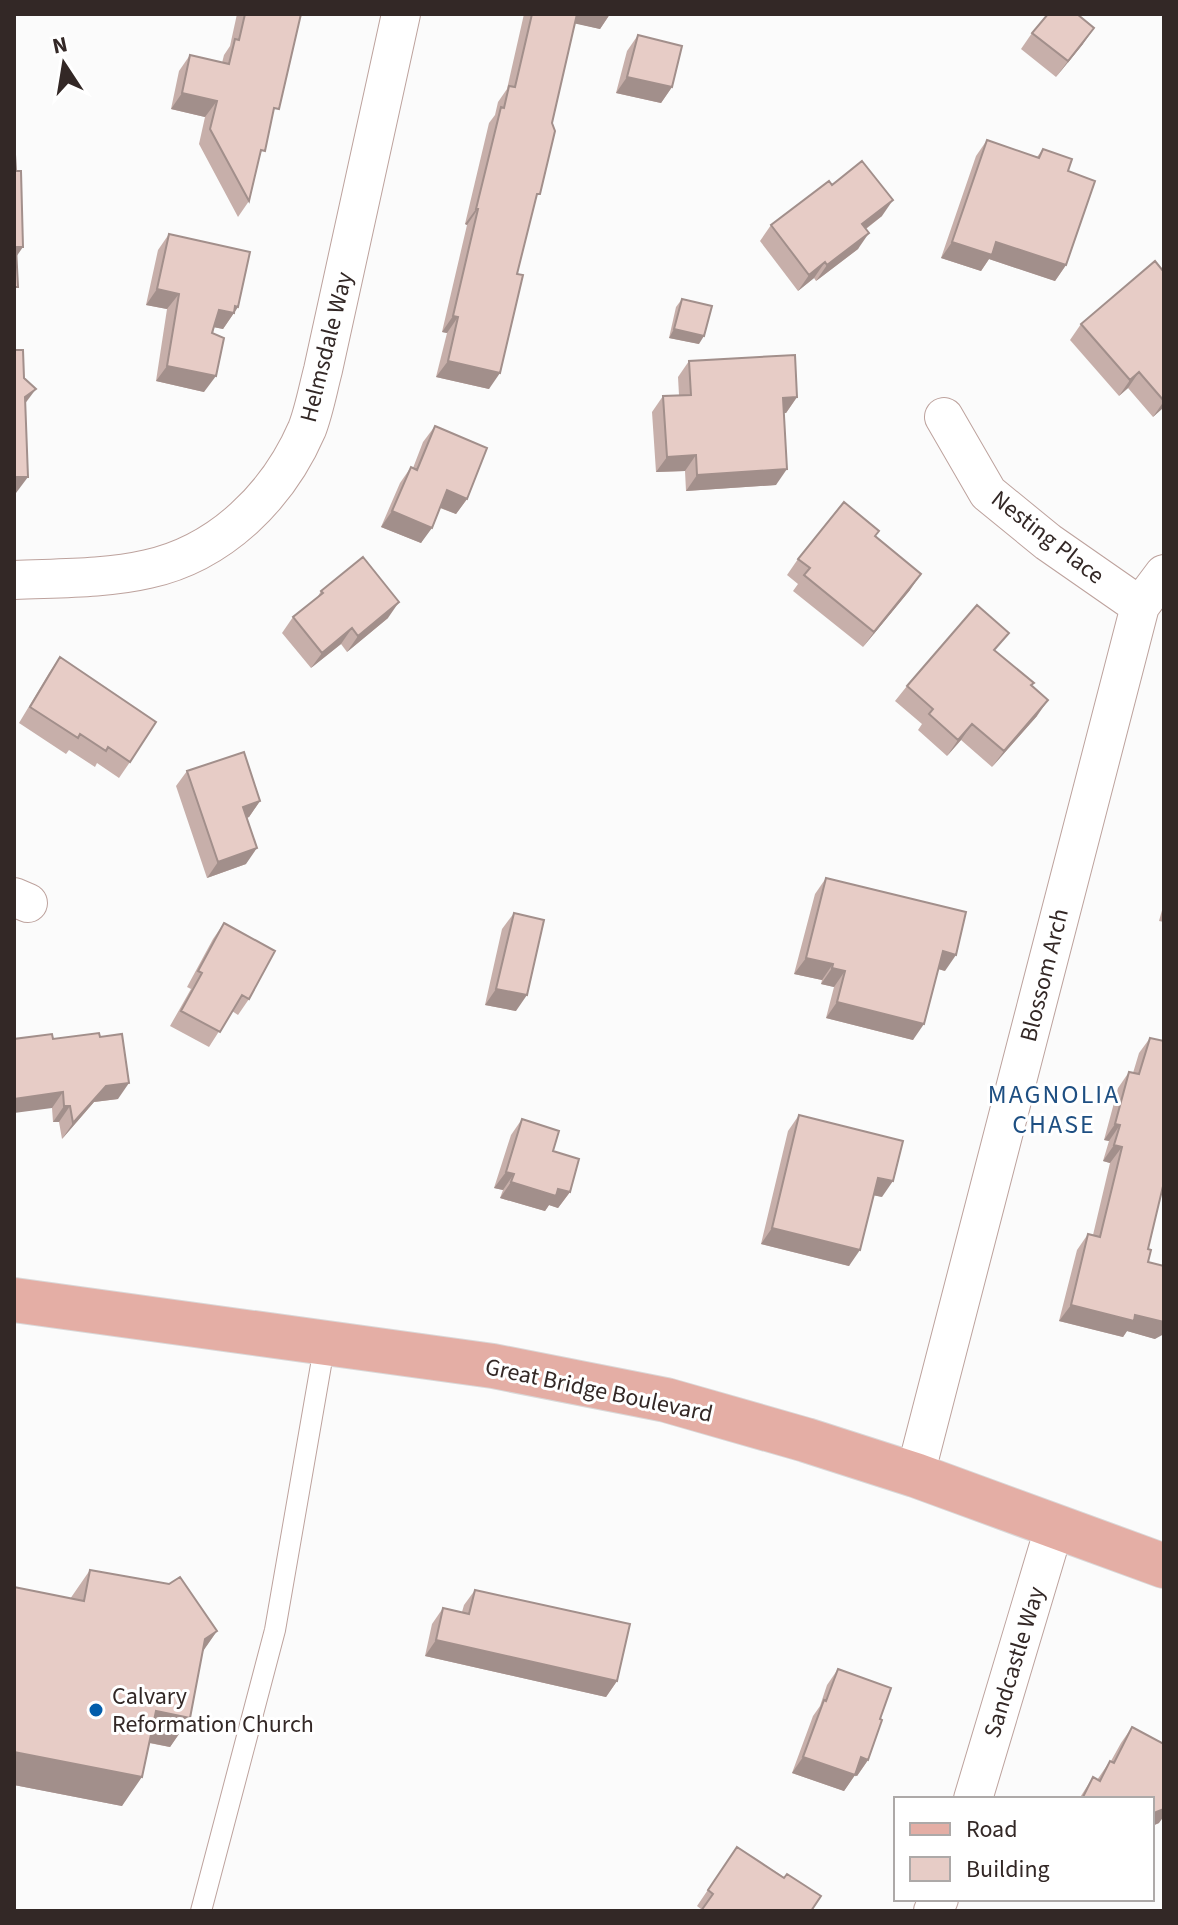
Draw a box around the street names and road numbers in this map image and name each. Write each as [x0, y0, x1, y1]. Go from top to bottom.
street label: Helmsdale Way [291, 268, 362, 426]
street label: Nesting Place [984, 482, 1112, 593]
street label: Blossom Arch [1011, 905, 1078, 1045]
street label: Great Bridge Boulevard [482, 1349, 716, 1432]
street label: Sandcastle Way [975, 1582, 1054, 1742]

